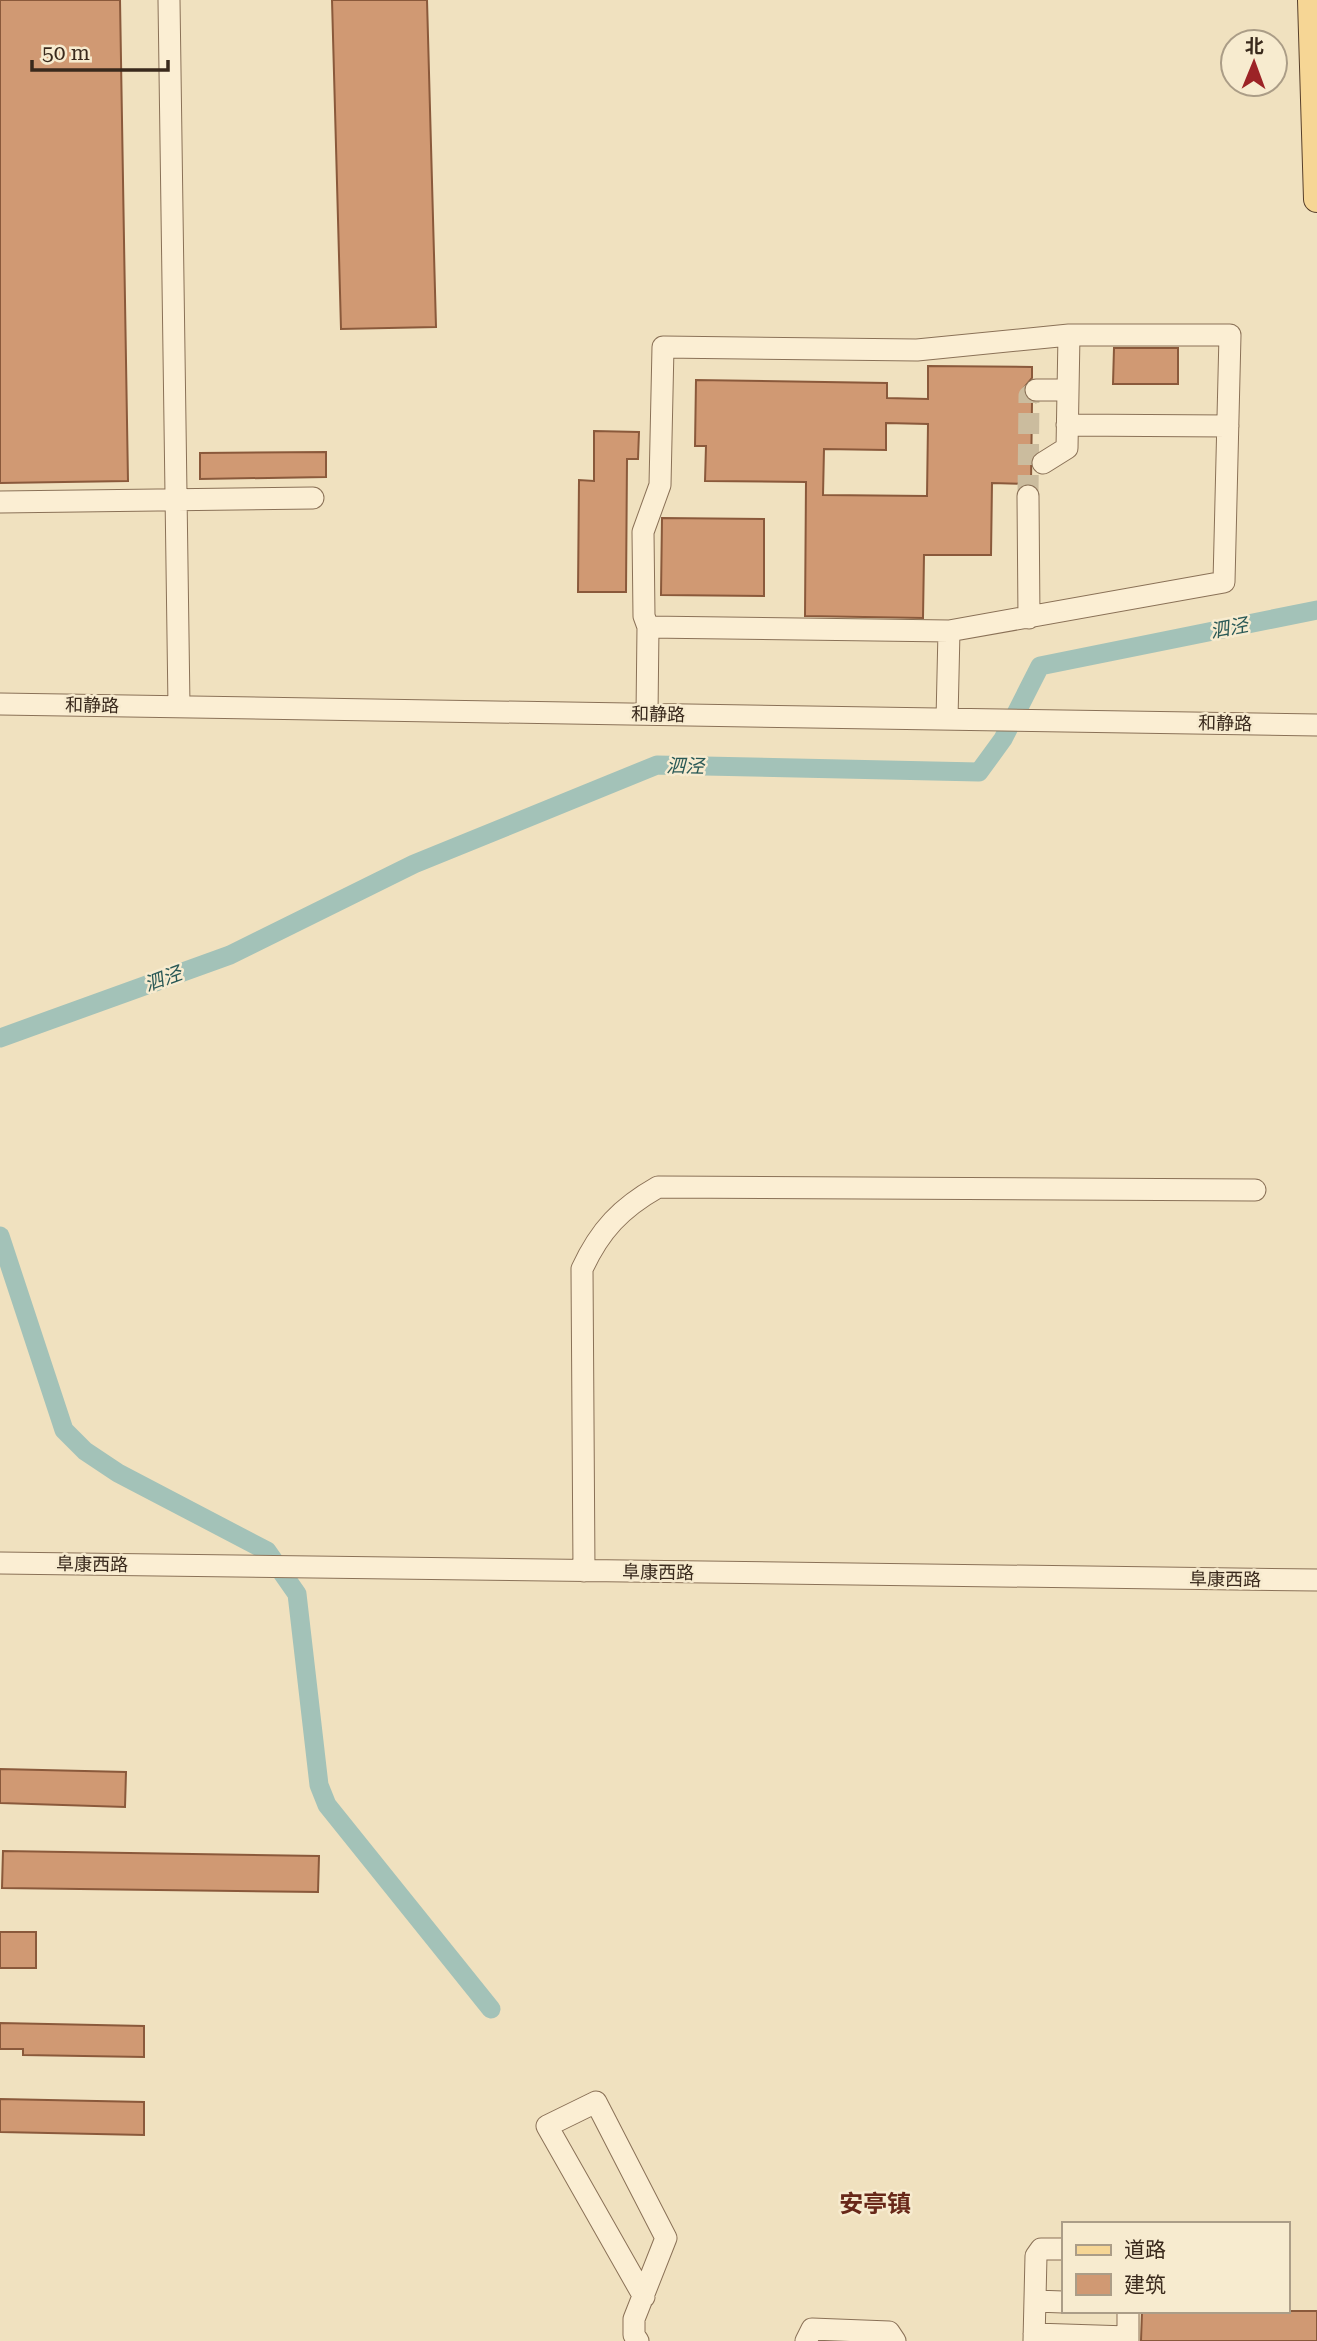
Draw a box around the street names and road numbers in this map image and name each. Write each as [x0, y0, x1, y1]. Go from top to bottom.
street label: 和静路 [65, 694, 119, 716]
street label: 和静路 [631, 703, 685, 725]
street label: 和静路 [1198, 712, 1252, 734]
street label: 阜康西路 [56, 1553, 128, 1575]
street label: 阜康西路 [622, 1561, 694, 1583]
street label: 阜康西路 [1189, 1568, 1261, 1590]

